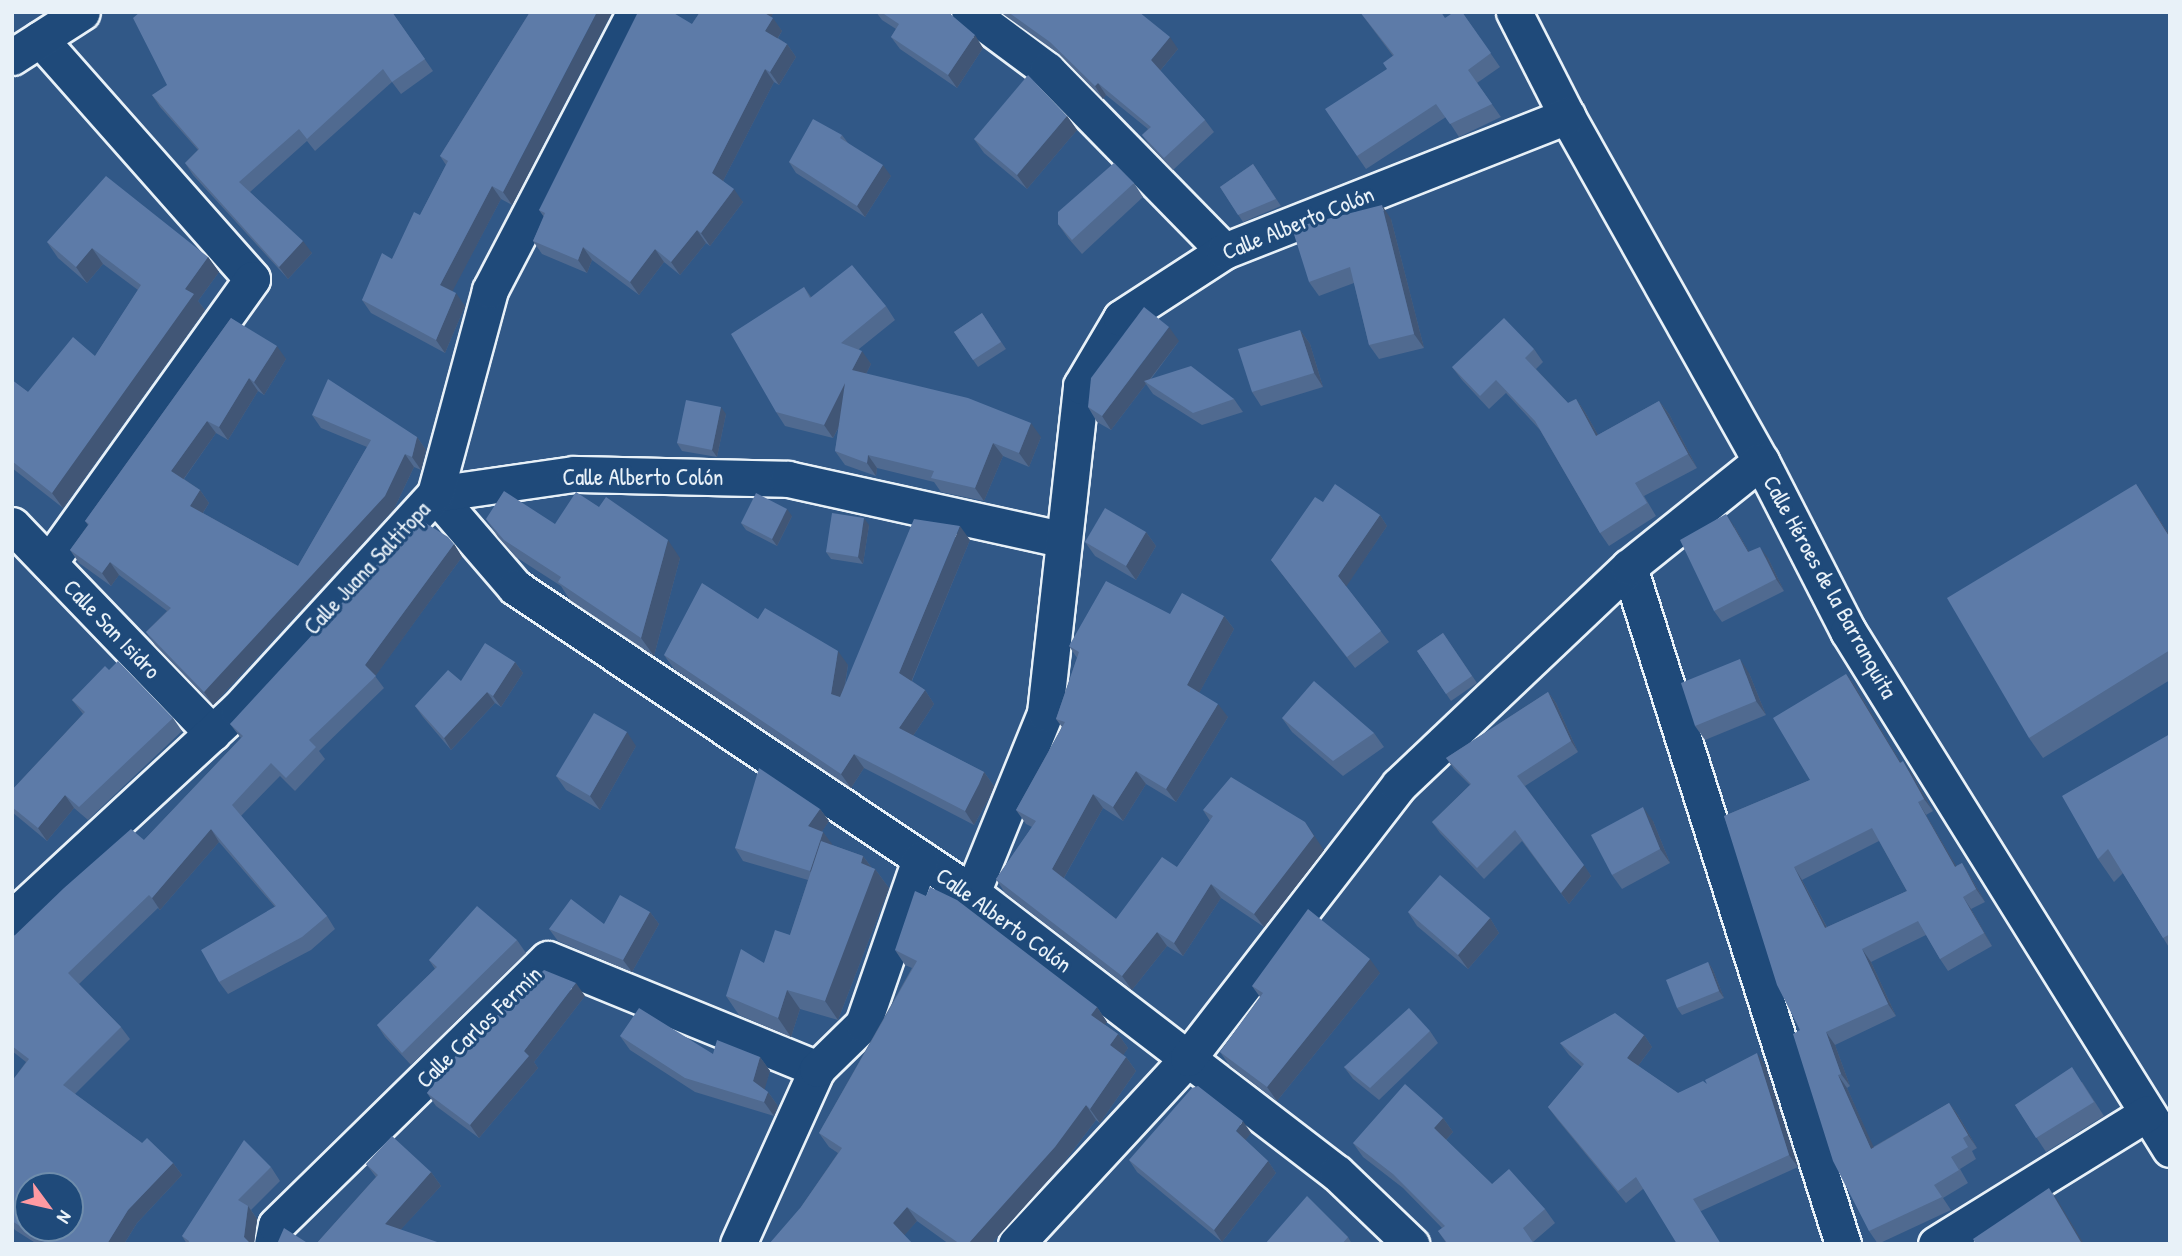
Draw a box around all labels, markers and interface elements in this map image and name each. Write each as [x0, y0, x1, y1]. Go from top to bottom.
street label: Calle Alberto Colón [1218, 180, 1378, 266]
street label: Calle Alberto Colón [563, 463, 723, 491]
street label: Calle Héroes de la Barranquita [1757, 471, 1903, 703]
street label: Calle Juana Saltitopa [298, 496, 436, 640]
street label: Calle San Isidro [58, 573, 166, 685]
street label: Calle Alberto Colón [931, 862, 1077, 978]
street label: Calle Carlos Fermín [410, 960, 548, 1094]
north arrow [14, 1172, 84, 1242]
text: N [51, 1206, 79, 1229]

